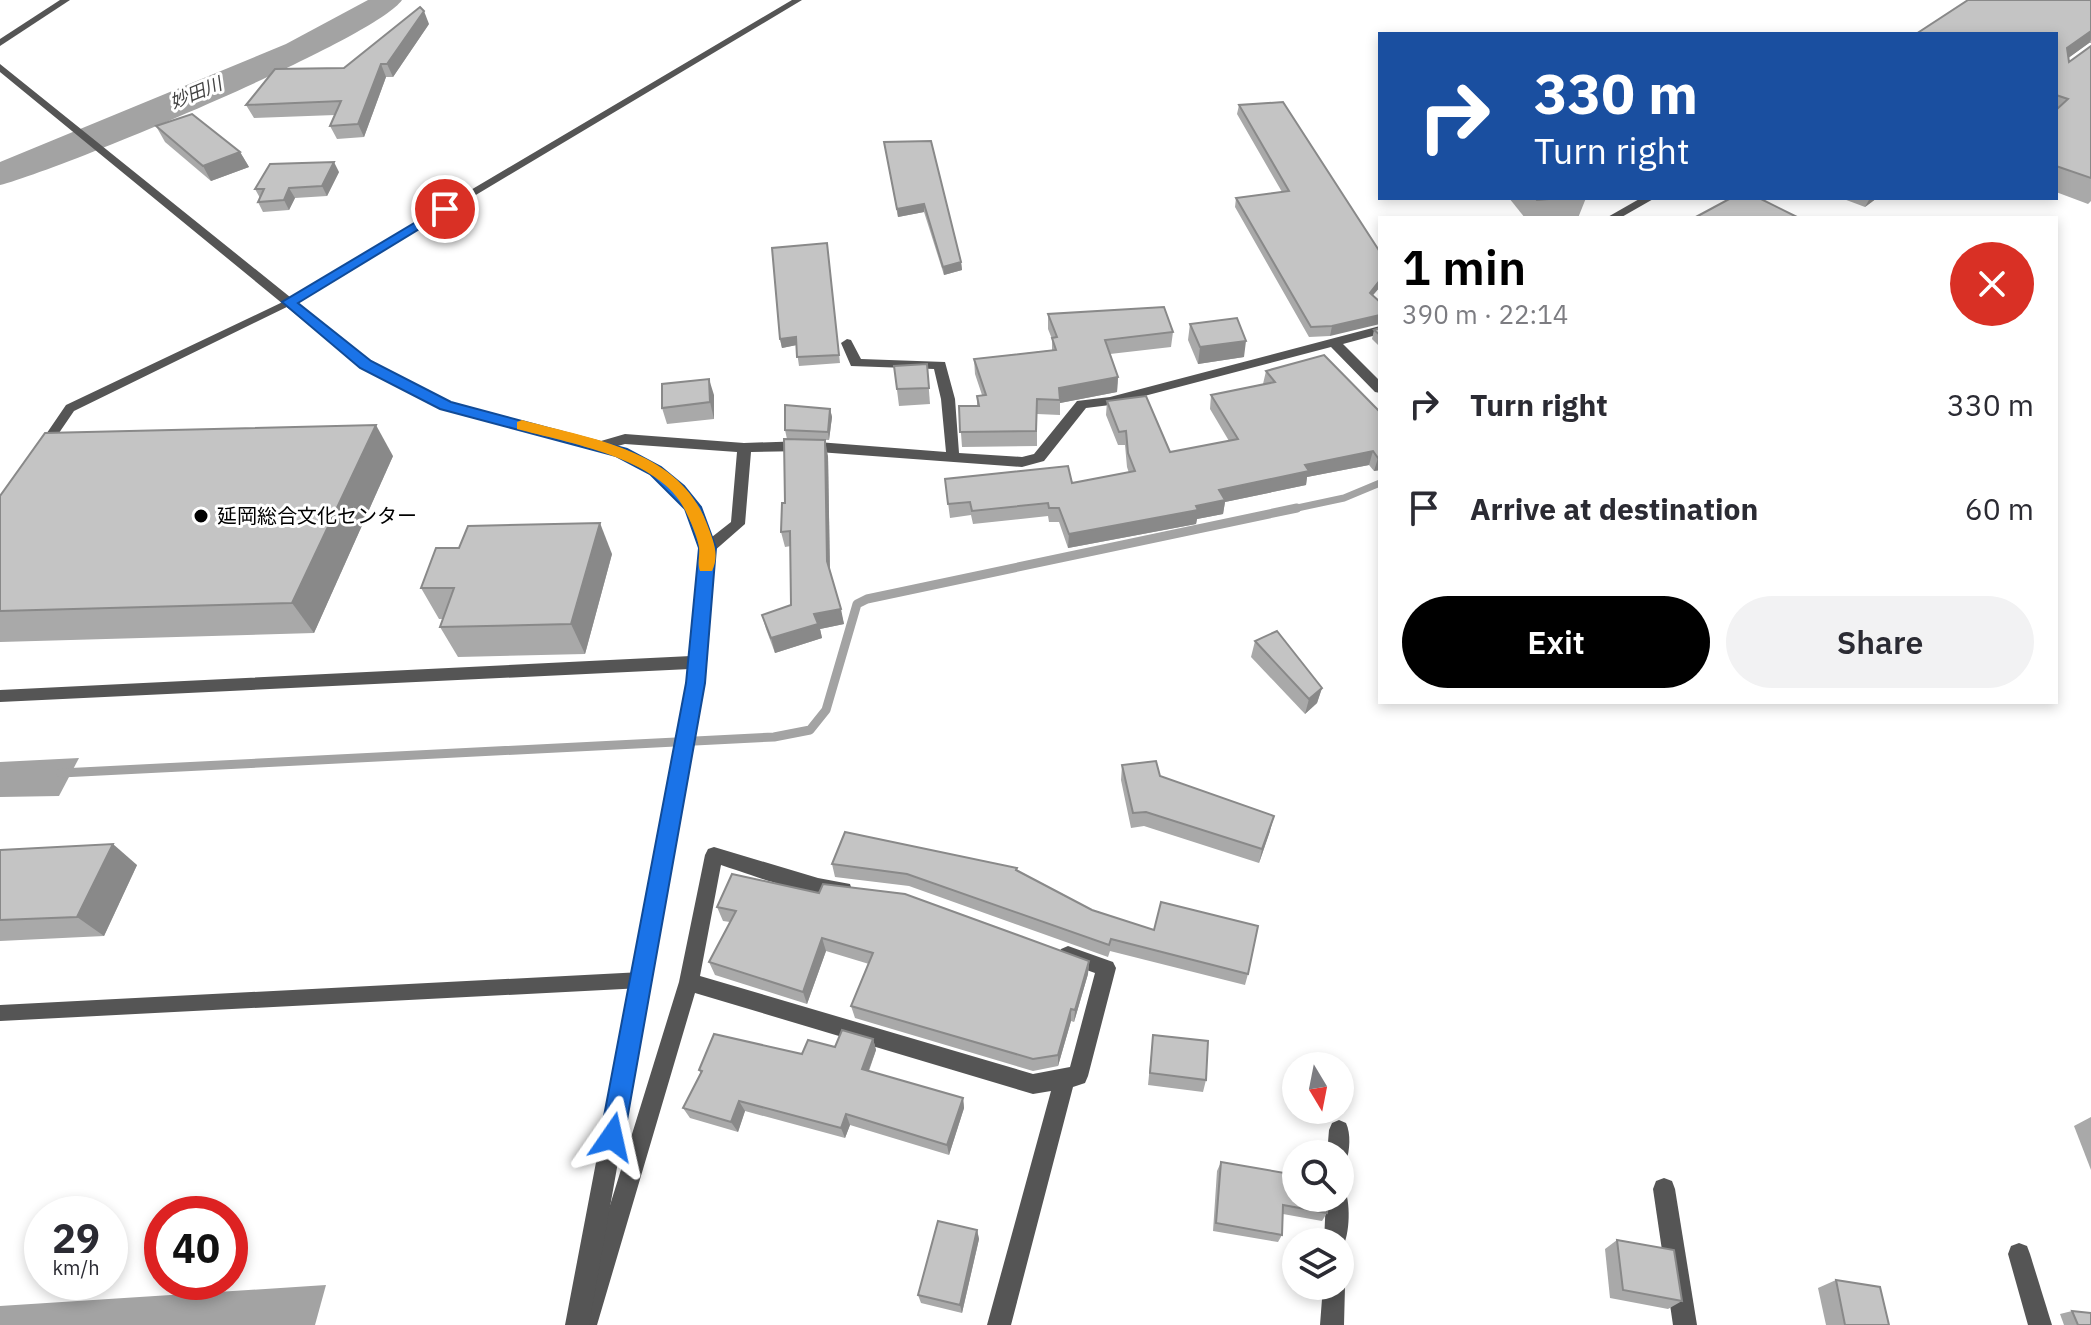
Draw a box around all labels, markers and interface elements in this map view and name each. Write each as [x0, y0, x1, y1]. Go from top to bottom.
text: 330 m [1534, 57, 1698, 129]
icon: right [1402, 64, 1506, 168]
water label: 妙田川 [166, 71, 227, 113]
text: Turn right [1534, 127, 1690, 174]
pin [411, 175, 479, 243]
icon: arrive [423, 187, 467, 231]
text: 1 min [1402, 236, 1526, 298]
button: close [1950, 242, 2034, 326]
text: 390 m · 22:14 [1402, 297, 1568, 331]
icon: right [1402, 382, 1446, 426]
text: Turn right [1470, 385, 1608, 424]
text: 330 m [1947, 385, 2034, 424]
icon: arrive [1402, 486, 1446, 530]
text: Arrive at destination [1470, 489, 1758, 528]
text: 60 m [1965, 489, 2034, 528]
place label: 延岡総合文化センター [217, 502, 417, 529]
marker: 延岡総合文化センター [192, 507, 210, 525]
button: Exit [1402, 596, 1710, 688]
button: Share [1726, 596, 2034, 688]
north arrow [1282, 1052, 1354, 1124]
map controls [1282, 1052, 1354, 1300]
position arrow [570, 1095, 654, 1179]
button: search [1282, 1140, 1354, 1212]
speed limit sign: 40 [144, 1196, 248, 1300]
text: 29 [52, 1212, 100, 1264]
button: layers [1282, 1228, 1354, 1300]
text: km/h [52, 1254, 100, 1281]

